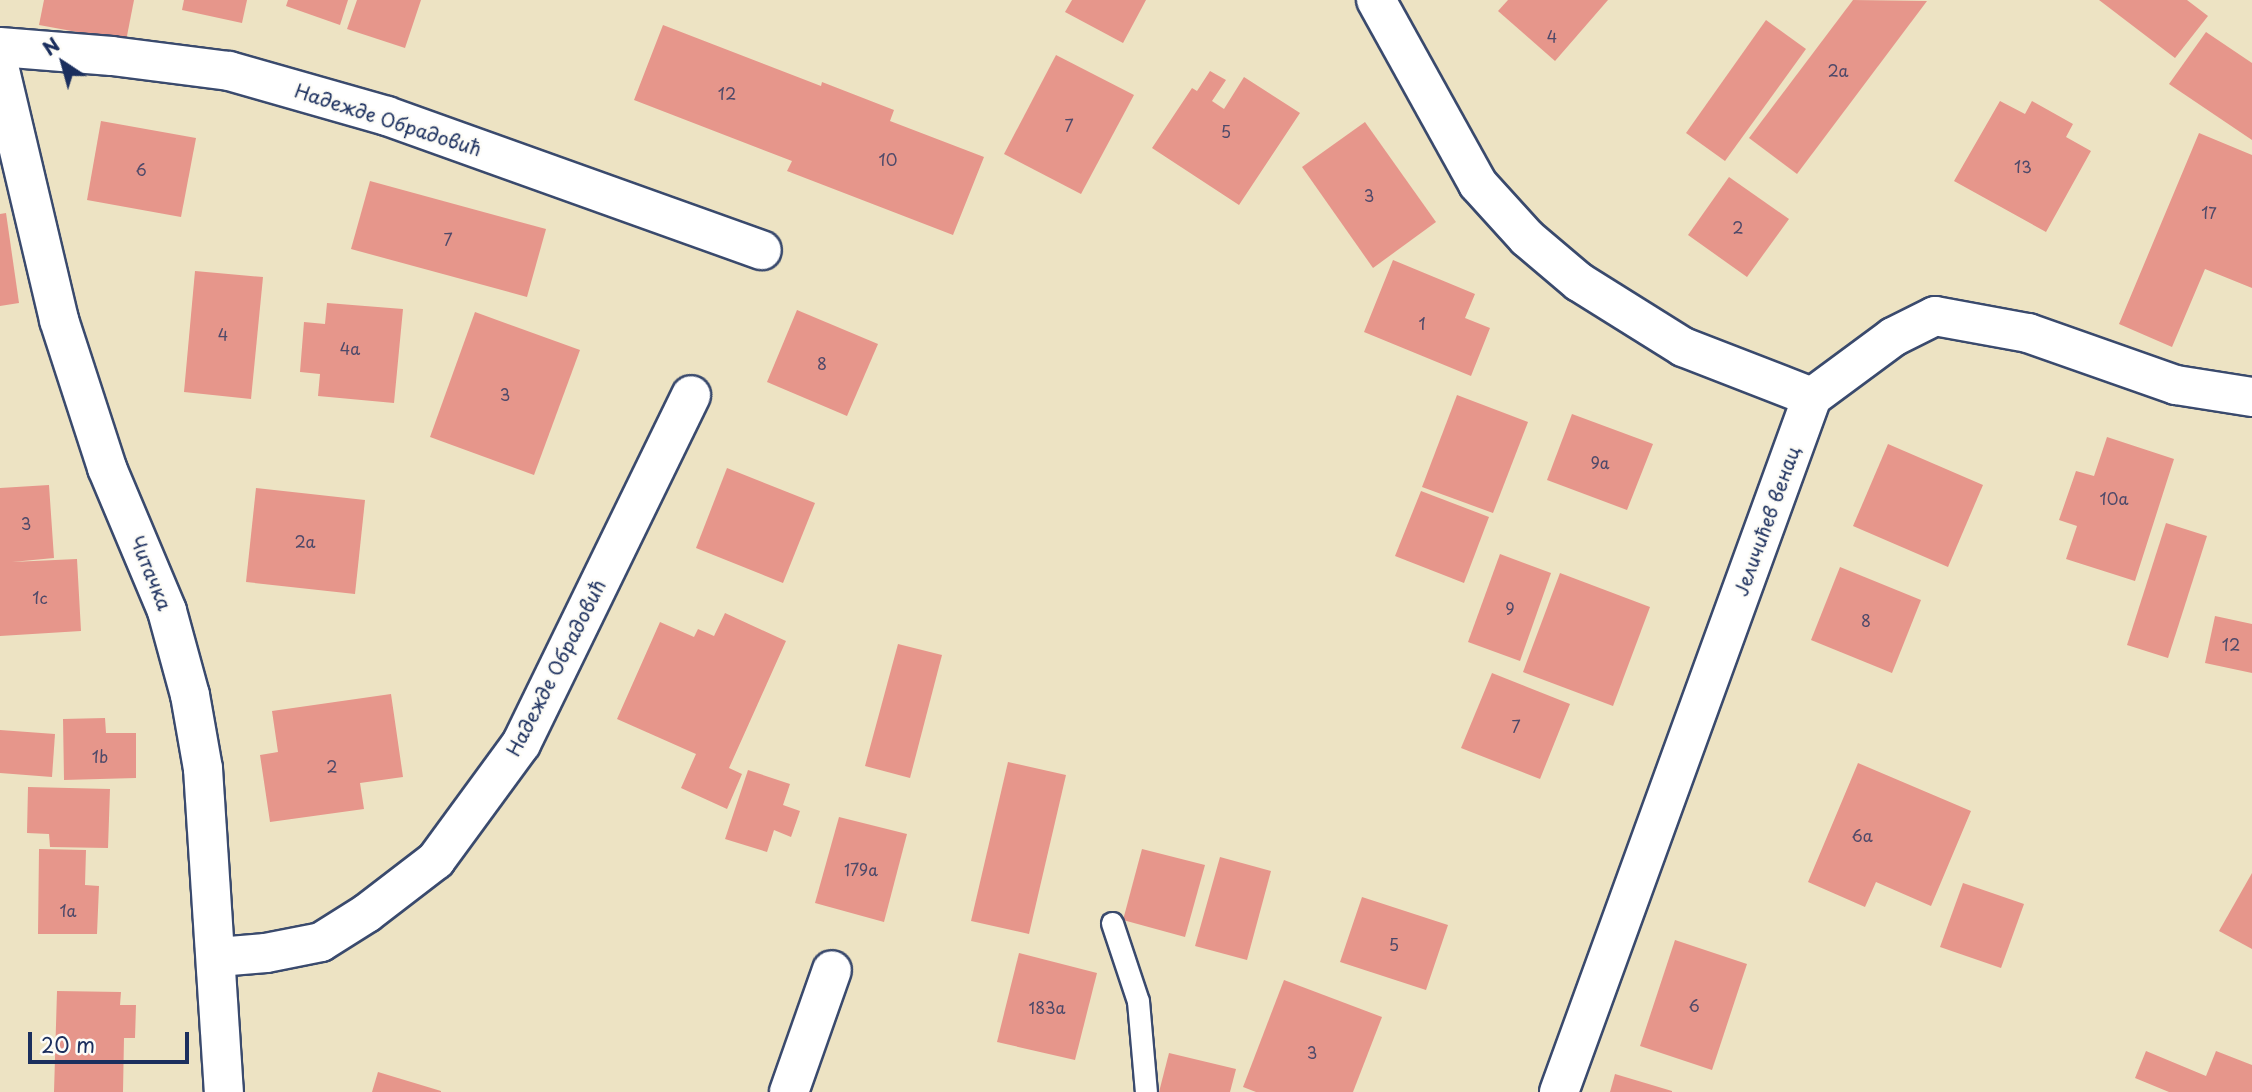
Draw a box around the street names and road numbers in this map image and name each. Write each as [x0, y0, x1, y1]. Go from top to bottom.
street label: Надежде Обрадовић [291, 79, 485, 161]
street label: Јеличићев венац [1729, 443, 1805, 599]
street label: Читачка [126, 532, 176, 614]
street label: Надежде Обрадовић [501, 575, 611, 761]

